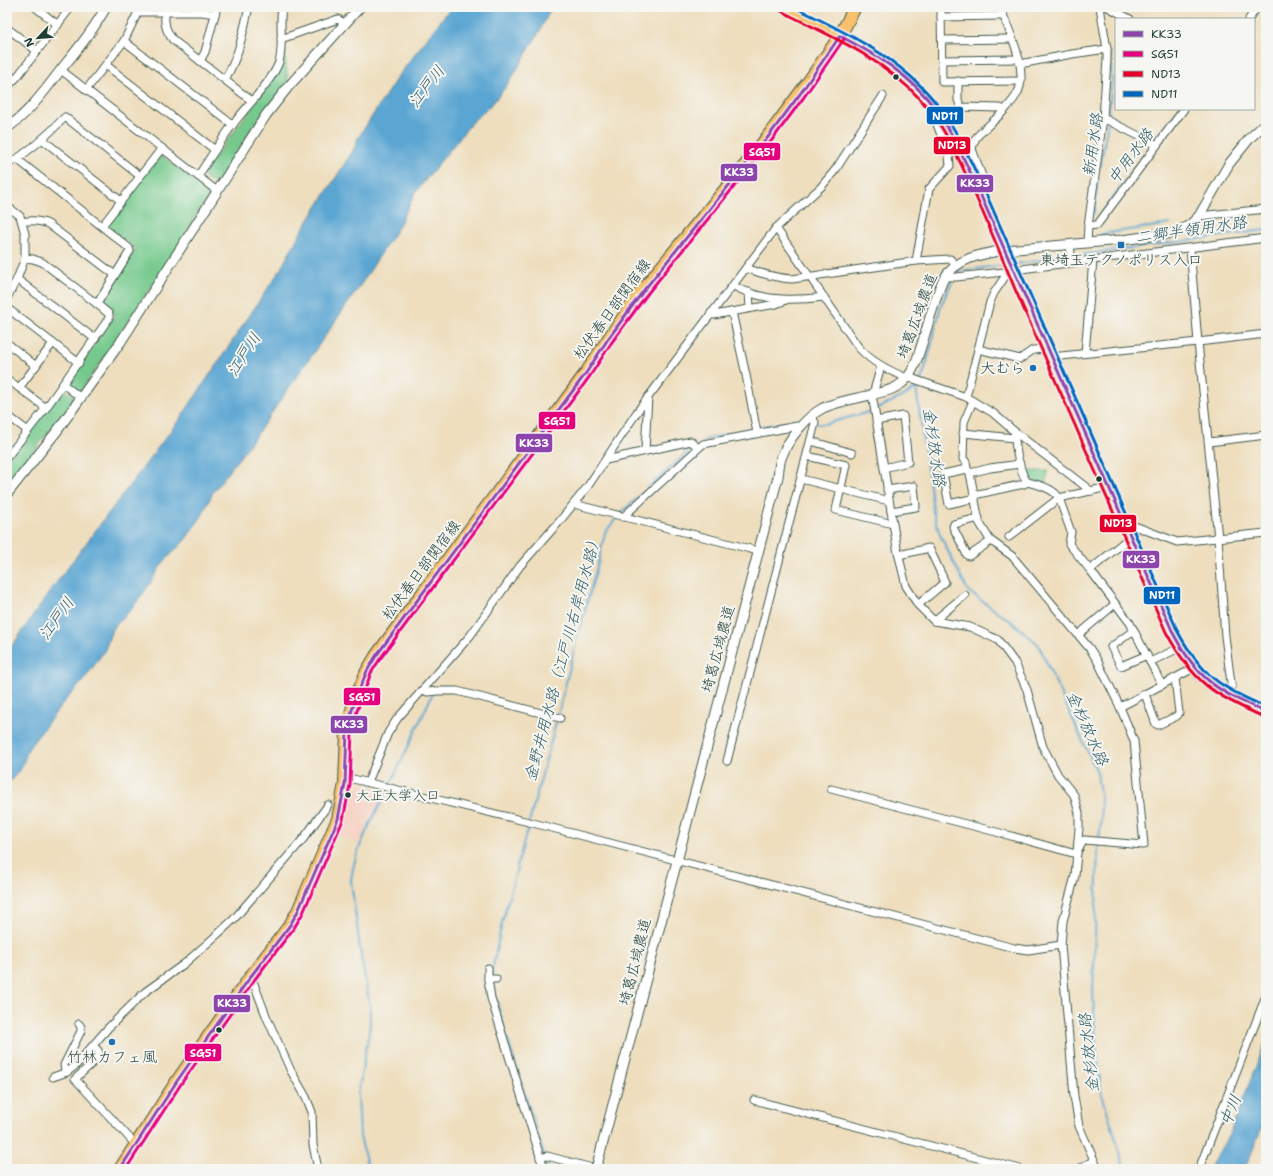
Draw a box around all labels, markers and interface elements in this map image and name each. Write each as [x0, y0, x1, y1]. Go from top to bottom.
north arrow [18, 18, 58, 58]
legend [1115, 18, 1255, 110]
text: KK33 [1151, 26, 1182, 42]
text: N [21, 35, 38, 49]
text: SG51 [1151, 46, 1178, 62]
water label: 江戸川 [403, 61, 449, 112]
text: ND13 [1151, 66, 1181, 82]
unlabelled marker [891, 72, 901, 82]
text: ND11 [1151, 86, 1178, 102]
line badge: ND11 [926, 106, 964, 125]
text: ND11 [932, 109, 958, 124]
water label: 新用水路 [1078, 111, 1107, 178]
water label: 中用水路 [1103, 124, 1159, 188]
line badge: ND13 [933, 136, 971, 155]
text: ND13 [938, 138, 967, 153]
line badge: SG51 [743, 142, 781, 161]
text: SG51 [749, 145, 775, 160]
line badge: KK33 [720, 163, 758, 182]
text: KK33 [724, 165, 754, 180]
line badge: KK33 [956, 174, 994, 193]
text: KK33 [960, 176, 990, 191]
water label: 二郷半領用水路 [1134, 211, 1249, 248]
marker: 東埼玉テクノポリス入口 [1116, 240, 1126, 250]
place label: 東埼玉テクノポリス入口 [1040, 250, 1202, 270]
street label: 松伏春日部関宿線 [569, 255, 655, 363]
street label: 埼葛広域農道 [892, 270, 942, 362]
water label: 江戸川 [222, 328, 265, 380]
place label: 大むら [980, 358, 1025, 378]
marker: 大むら [1028, 363, 1038, 373]
water label: 金杉放水路 [919, 406, 951, 489]
line badge: SG51 [538, 411, 576, 430]
text: SG51 [544, 414, 570, 429]
line badge: KK33 [515, 433, 553, 453]
text: KK33 [519, 436, 549, 451]
unlabelled marker [1094, 474, 1104, 484]
line badge: ND13 [1099, 514, 1137, 533]
street label: 松伏春日部関宿線 [377, 516, 465, 624]
text: ND13 [1104, 516, 1133, 531]
water label: 金野井用水路（江戸川右岸用水路） [519, 531, 606, 783]
line badge: KK33 [1122, 550, 1160, 569]
text: KK33 [1126, 552, 1156, 567]
line badge: ND11 [1143, 586, 1181, 605]
text: ND11 [1149, 588, 1175, 603]
water label: 江戸川 [34, 593, 79, 644]
street label: 埼葛広域農道 [697, 603, 739, 695]
line badge: SG51 [343, 687, 381, 706]
water label: 金杉放水路 [1062, 687, 1114, 770]
text: SG51 [349, 690, 375, 705]
line badge: KK33 [330, 715, 368, 734]
text: KK33 [334, 717, 364, 732]
place label: 大正大学入口 [356, 786, 440, 804]
marker: 大正大学入口 [343, 790, 353, 800]
street label: 埼葛広域農道 [614, 916, 656, 1008]
line badge: KK33 [213, 994, 251, 1013]
text: KK33 [217, 996, 247, 1011]
water label: 金杉放水路 [1074, 1011, 1103, 1094]
unlabelled marker [214, 1025, 224, 1035]
marker: 竹林カフェ風 [107, 1037, 117, 1047]
line badge: SG51 [184, 1043, 222, 1062]
text: SG51 [190, 1046, 216, 1061]
place label: 竹林カフェ風 [67, 1047, 157, 1067]
water label: 中川 [1215, 1091, 1246, 1129]

